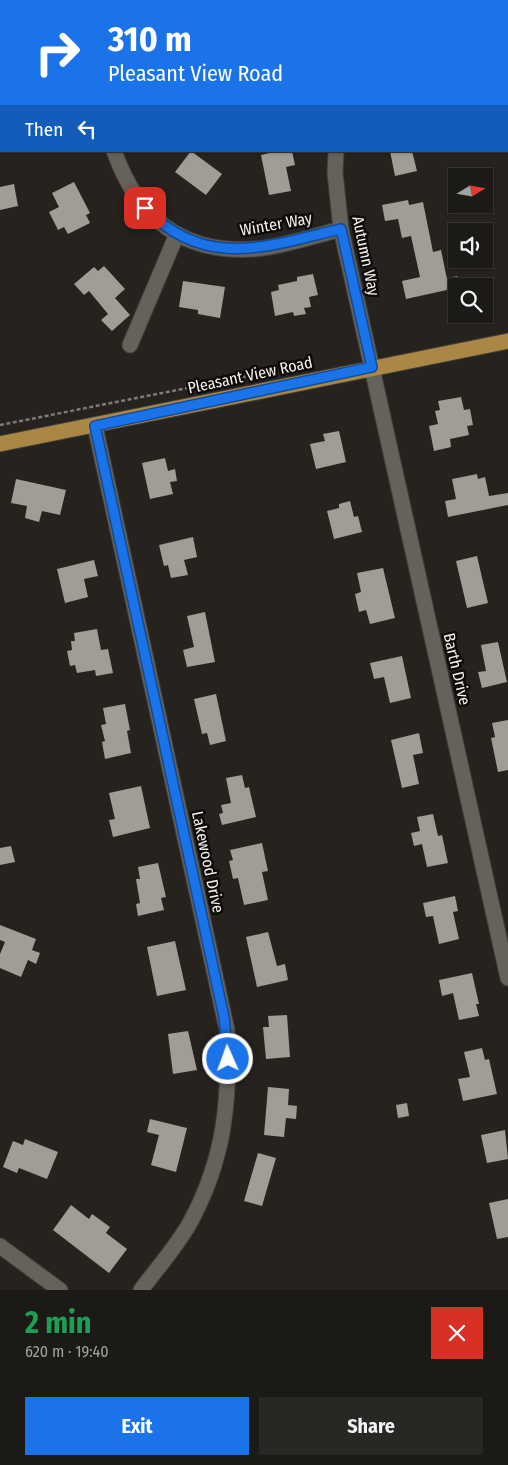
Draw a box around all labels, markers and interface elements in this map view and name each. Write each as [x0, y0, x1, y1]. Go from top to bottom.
text: 310 m [108, 18, 192, 60]
icon: right [25, 20, 90, 85]
text: Pleasant View Road [108, 60, 283, 87]
icon: left [73, 115, 101, 143]
text: Then [25, 118, 63, 141]
north arrow [448, 168, 492, 212]
map controls [448, 168, 493, 323]
pin [124, 187, 166, 229]
icon: arrive [131, 194, 159, 222]
street label: Winter Way [238, 208, 314, 240]
street label: Autumn Way [348, 214, 384, 298]
button: sound [448, 223, 493, 268]
button: search [448, 278, 493, 323]
street label: Pleasant View Road [186, 352, 314, 398]
street label: Barth Drive [439, 631, 475, 707]
street label: Lakewood Drive [188, 809, 228, 915]
position arrow [201, 1032, 253, 1084]
text: 2 min [25, 1305, 92, 1341]
button: close [431, 1307, 483, 1359]
text: 620 m · 19:40 [25, 1342, 109, 1361]
button: Exit [25, 1397, 249, 1455]
button: Share [259, 1397, 483, 1455]

